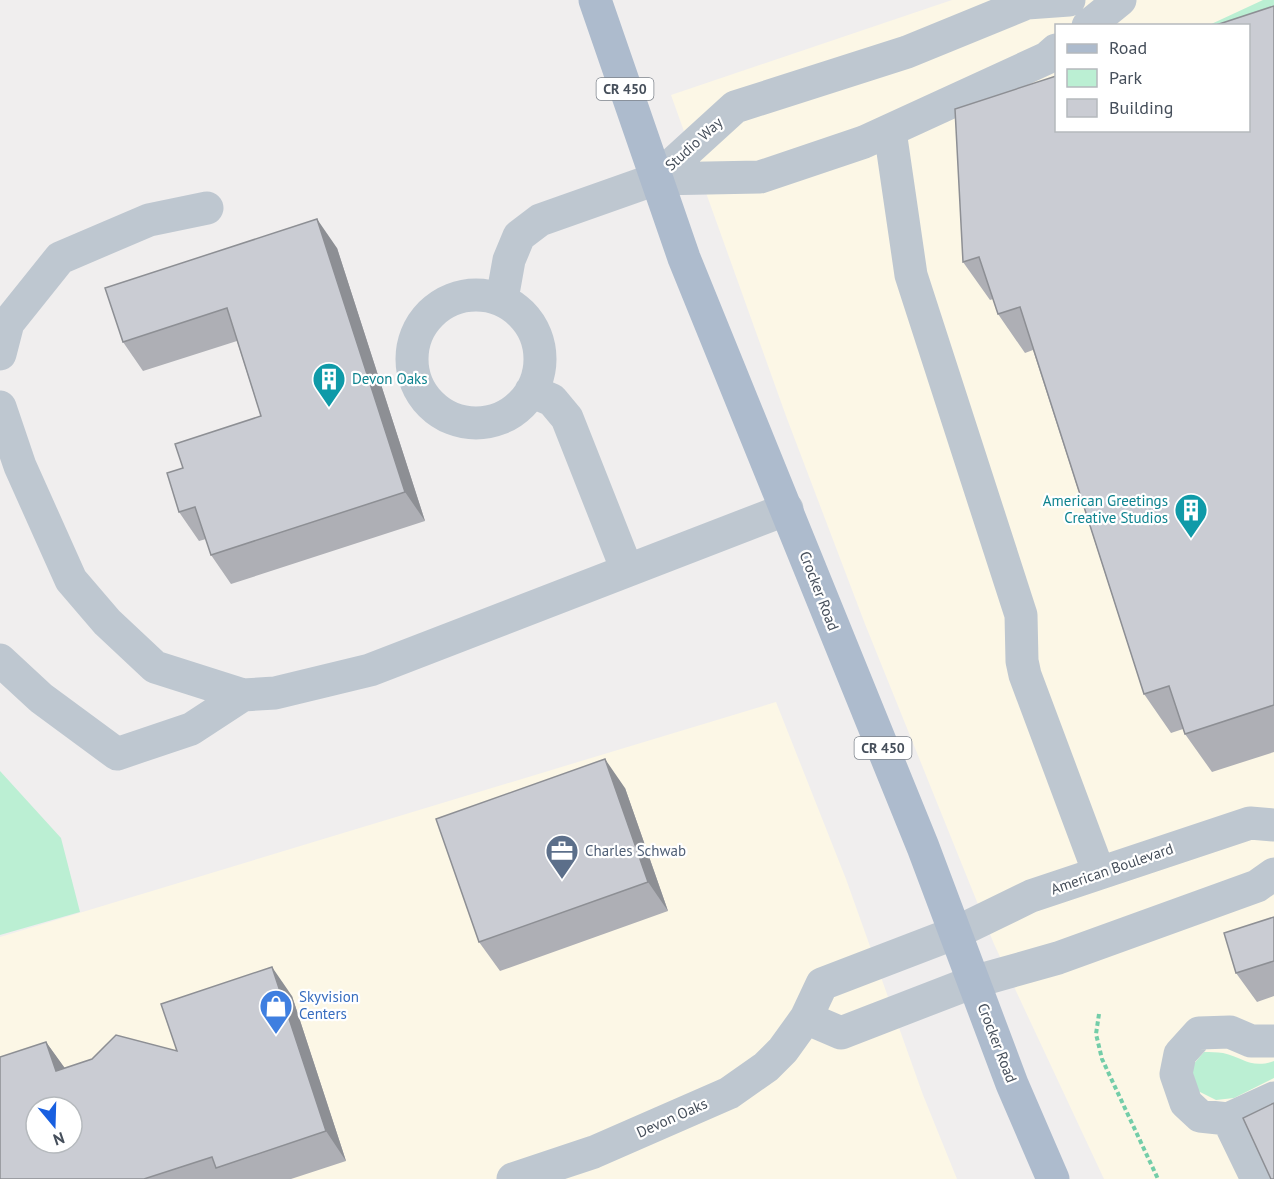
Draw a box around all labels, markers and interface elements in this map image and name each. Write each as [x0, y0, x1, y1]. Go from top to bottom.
legend [1055, 24, 1250, 132]
text: Road [1109, 36, 1147, 59]
text: Park [1109, 66, 1142, 89]
road number: CR 450 [596, 78, 654, 100]
text: Building [1109, 96, 1173, 119]
street label: Studio Way [661, 113, 726, 175]
building icon: Devon Oaks [311, 361, 347, 408]
place label: Devon Oaks [352, 369, 428, 388]
place label: American Greetings Creative Studios [1043, 491, 1168, 527]
building icon: American Greetings Creative Studios [1173, 492, 1209, 539]
street label: Crocker Road [796, 548, 843, 633]
road number: CR 450 [854, 737, 912, 759]
office icon: Charles Schwab [544, 833, 580, 880]
street label: American Boulevard [1048, 839, 1176, 898]
place label: Charles Schwab [585, 841, 686, 860]
place label: Skyvision Centers [299, 987, 359, 1023]
shop icon: Skyvision Centers [258, 988, 294, 1035]
street label: Crocker Road [974, 1000, 1021, 1085]
street label: Devon Oaks [633, 1093, 710, 1142]
north arrow [24, 1095, 84, 1155]
text: N [51, 1128, 67, 1150]

